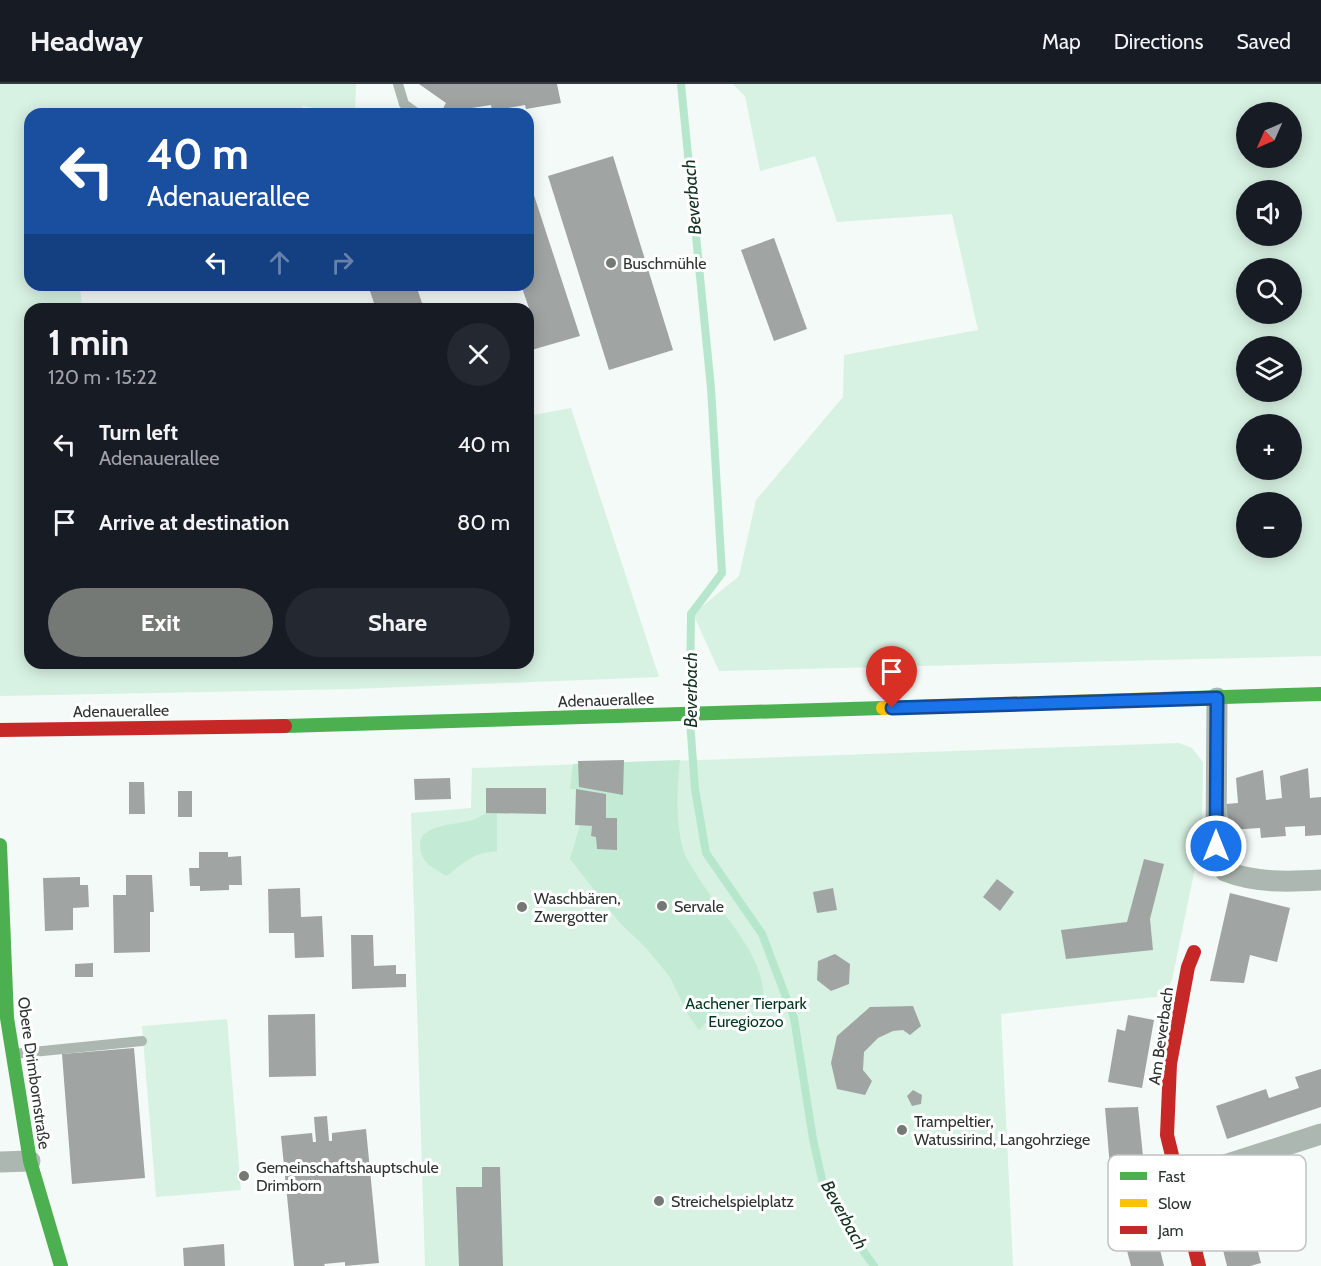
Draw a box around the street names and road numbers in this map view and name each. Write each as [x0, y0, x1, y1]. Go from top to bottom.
street label: Adenauerallee [557, 689, 655, 711]
street label: Adenauerallee [73, 701, 169, 721]
street label: Am Beverbach [1145, 986, 1177, 1086]
street label: Obere Drimbornstraße [14, 996, 54, 1150]

